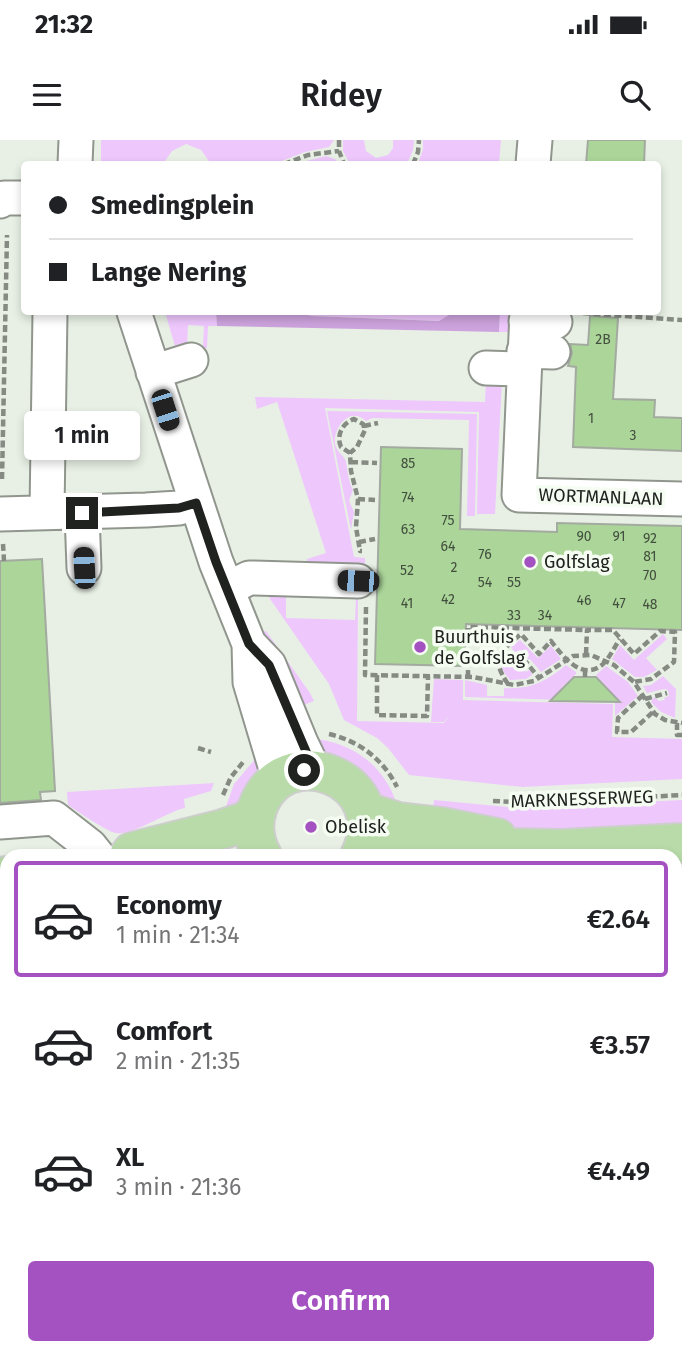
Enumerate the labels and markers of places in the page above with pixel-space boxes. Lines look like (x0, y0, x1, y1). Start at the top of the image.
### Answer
place label: Golfslag (544, 551, 610, 573)
marker: Golfslag (522, 554, 538, 570)
place label: Buurthuis de Golfslag (434, 626, 526, 669)
marker: Buurthuis de Golfslag (412, 639, 428, 655)
place label: Obelisk (325, 816, 387, 838)
marker: Obelisk (303, 819, 319, 835)

